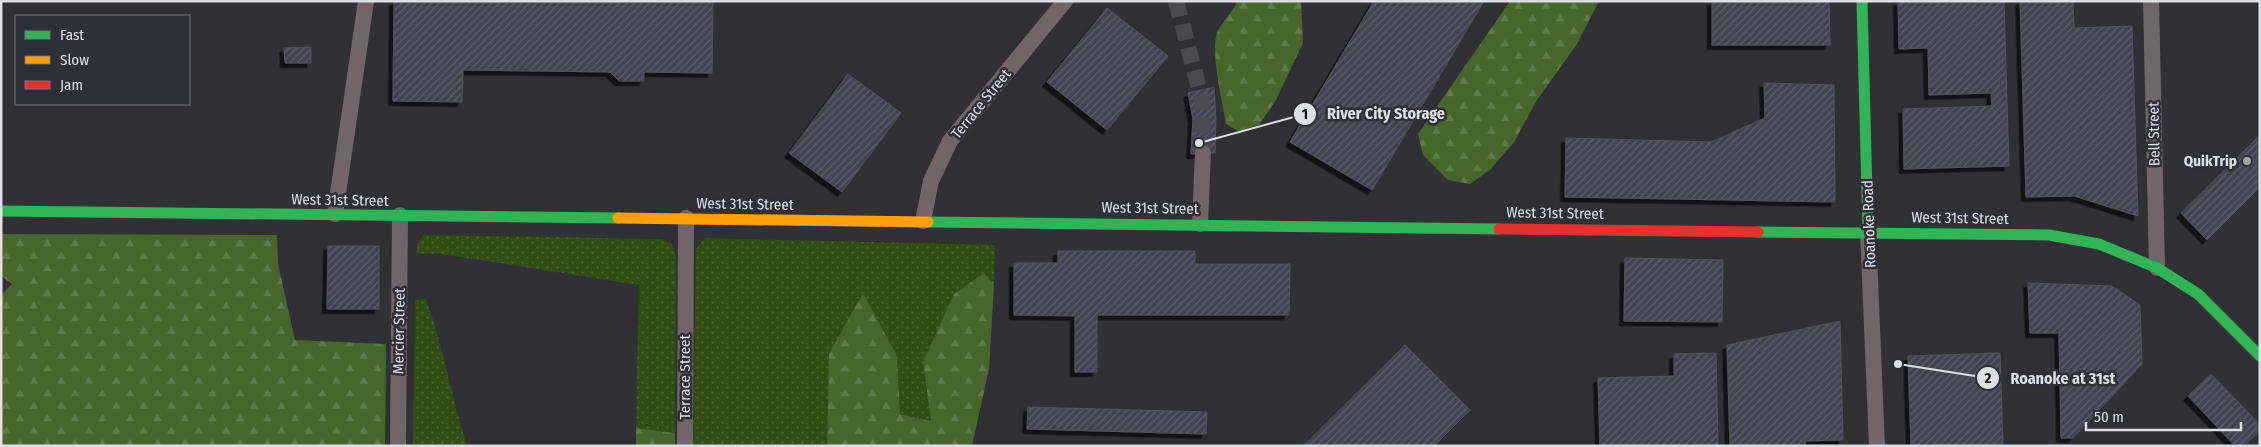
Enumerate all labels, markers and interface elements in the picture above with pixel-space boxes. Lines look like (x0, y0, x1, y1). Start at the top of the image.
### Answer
legend (15, 15, 190, 105)
text: Fast (60, 26, 84, 44)
text: Slow (60, 51, 89, 69)
street label: Terrace Street (947, 65, 1015, 143)
text: Jam (60, 76, 83, 94)
callout: River City Storage (1292, 98, 1455, 129)
street label: Bell Street (2144, 102, 2164, 166)
text: River City Storage (1327, 104, 1445, 123)
text: 1 (1302, 105, 1308, 123)
place label: QuikTrip (2184, 152, 2237, 170)
marker: QuikTrip (2241, 155, 2253, 167)
street label: Roanoke Road (1858, 180, 1880, 268)
street label: West 31st Street (291, 190, 389, 210)
street label: West 31st Street (696, 194, 794, 214)
street label: West 31st Street (1101, 198, 1199, 218)
street label: West 31st Street (1506, 203, 1604, 223)
street label: West 31st Street (1911, 208, 2009, 228)
street label: Mercier Street (389, 288, 409, 374)
street label: Terrace Street (676, 334, 694, 419)
callout: Roanoke at 31st (1975, 363, 2125, 394)
text: 2 (1984, 369, 1992, 387)
text: Roanoke at 31st (2011, 369, 2116, 388)
scale bar (2086, 400, 2241, 432)
text: 50 m (2094, 408, 2124, 426)

